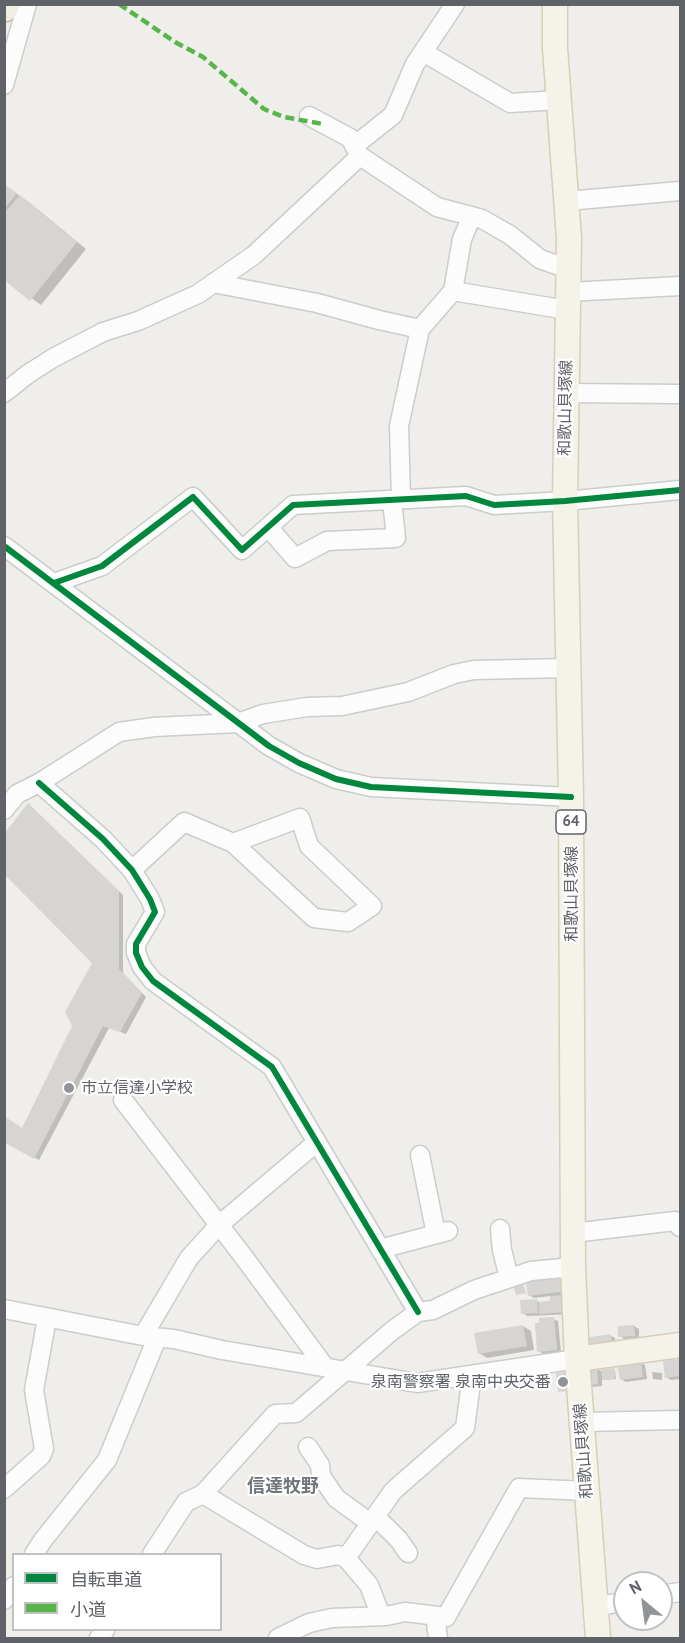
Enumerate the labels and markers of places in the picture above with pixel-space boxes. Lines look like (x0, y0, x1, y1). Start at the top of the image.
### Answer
place label: 市立信達小学校 (81, 1078, 193, 1098)
marker: 市立信達小学校 (62, 1081, 76, 1095)
place label: 泉南警察署 泉南中央交番 (371, 1372, 551, 1392)
marker: 泉南警察署 泉南中央交番 (556, 1375, 570, 1389)

